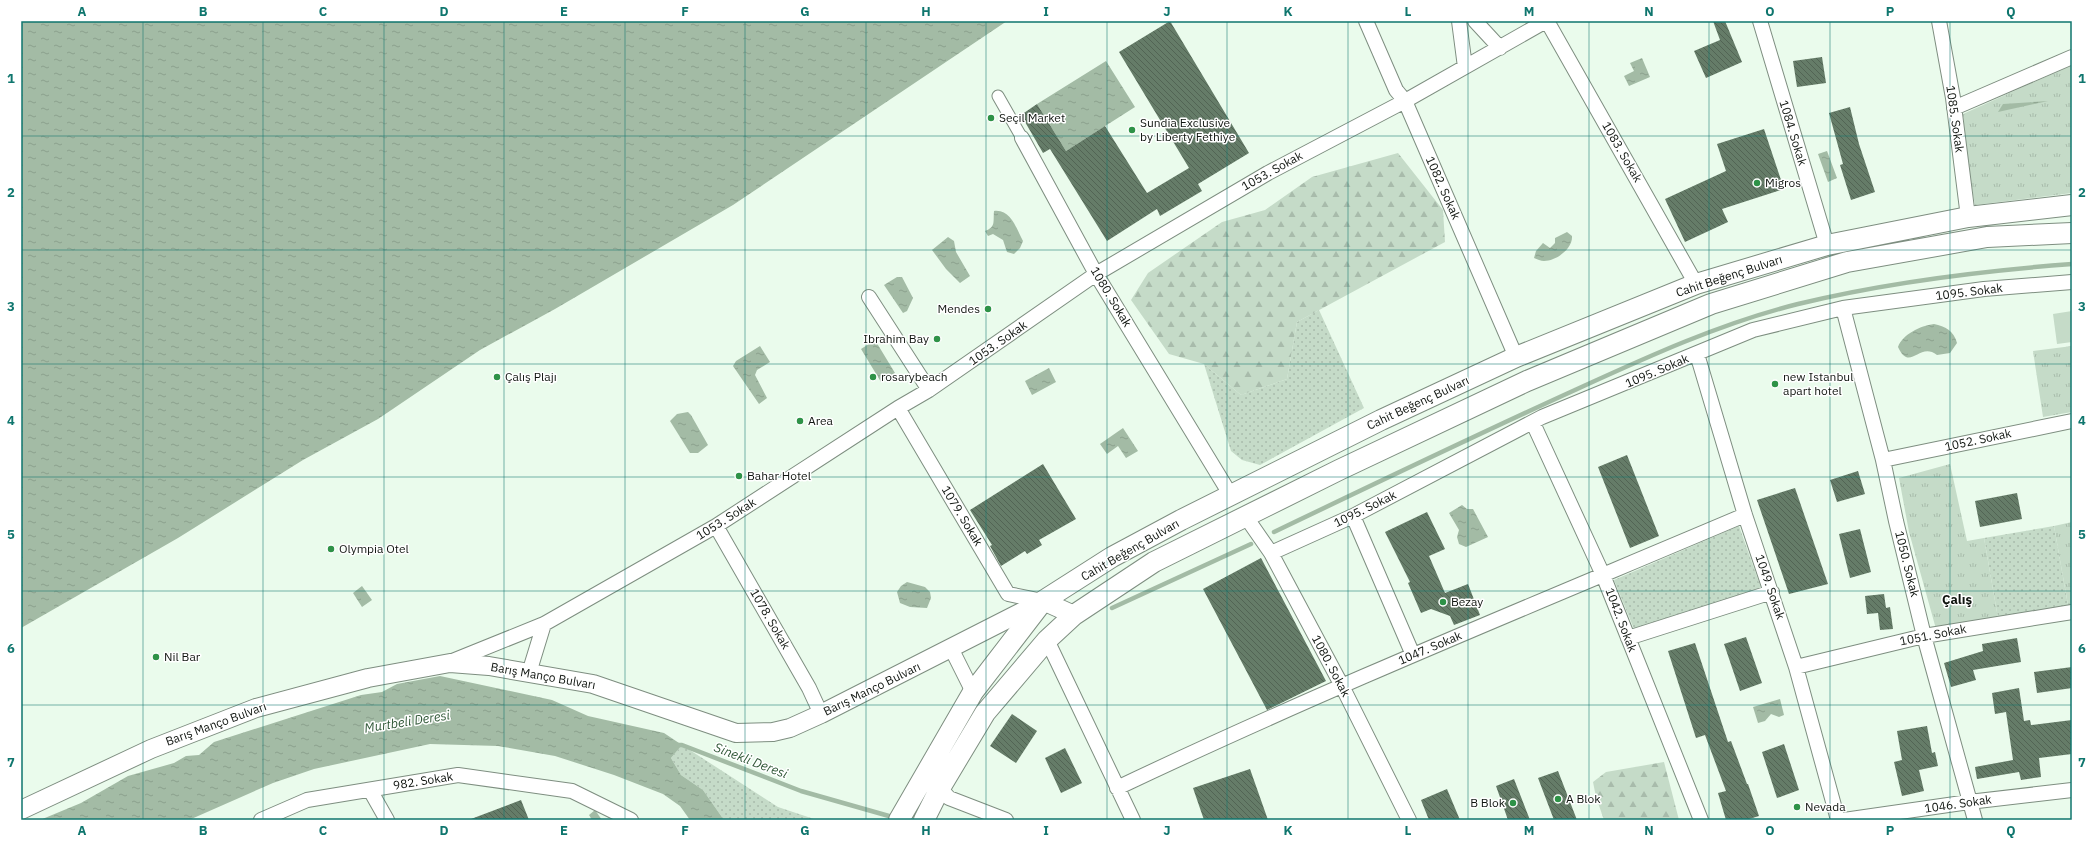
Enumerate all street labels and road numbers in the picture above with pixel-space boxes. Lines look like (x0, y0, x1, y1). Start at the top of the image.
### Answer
street label: 1085. Sokak (1943, 84, 1968, 154)
street label: 1084. Sokak (1776, 98, 1811, 168)
street label: 1083. Sokak (1599, 119, 1646, 185)
street label: 1053. Sokak (1239, 147, 1306, 194)
street label: 1082. Sokak (1423, 154, 1464, 222)
street label: Cahit Beğenç Bulvarı (1674, 251, 1784, 300)
street label: 1080. Sokak (1088, 264, 1136, 330)
street label: 1095. Sokak (1934, 280, 2004, 303)
street label: 1053. Sokak (966, 317, 1030, 368)
street label: 1095. Sokak (1623, 350, 1691, 391)
street label: Cahit Beğenç Bulvarı (1364, 372, 1471, 433)
street label: 1052. Sokak (1943, 425, 2013, 454)
street label: 1079. Sokak (939, 483, 987, 549)
street label: 1095. Sokak (1331, 487, 1399, 530)
street label: 1053. Sokak (693, 494, 759, 543)
street label: Cahit Beğenç Bulvarı (1078, 515, 1182, 584)
street label: 1050. Sokak (1892, 529, 1923, 599)
street label: 1049. Sokak (1752, 552, 1789, 622)
street label: 1078. Sokak (747, 586, 794, 652)
street label: 1042. Sokak (1602, 586, 1641, 655)
street label: 1051. Sokak (1898, 621, 1968, 648)
street label: 1047. Sokak (1396, 627, 1464, 668)
street label: 1080. Sokak (1309, 632, 1354, 700)
street label: Barış Manço Bulvarı (489, 659, 597, 692)
street label: Barış Manço Bulvarı (821, 659, 923, 719)
street label: Barış Manço Bulvarı (163, 698, 268, 749)
street label: 982. Sokak (392, 768, 455, 793)
street label: 1046. Sokak (1923, 791, 1993, 816)

